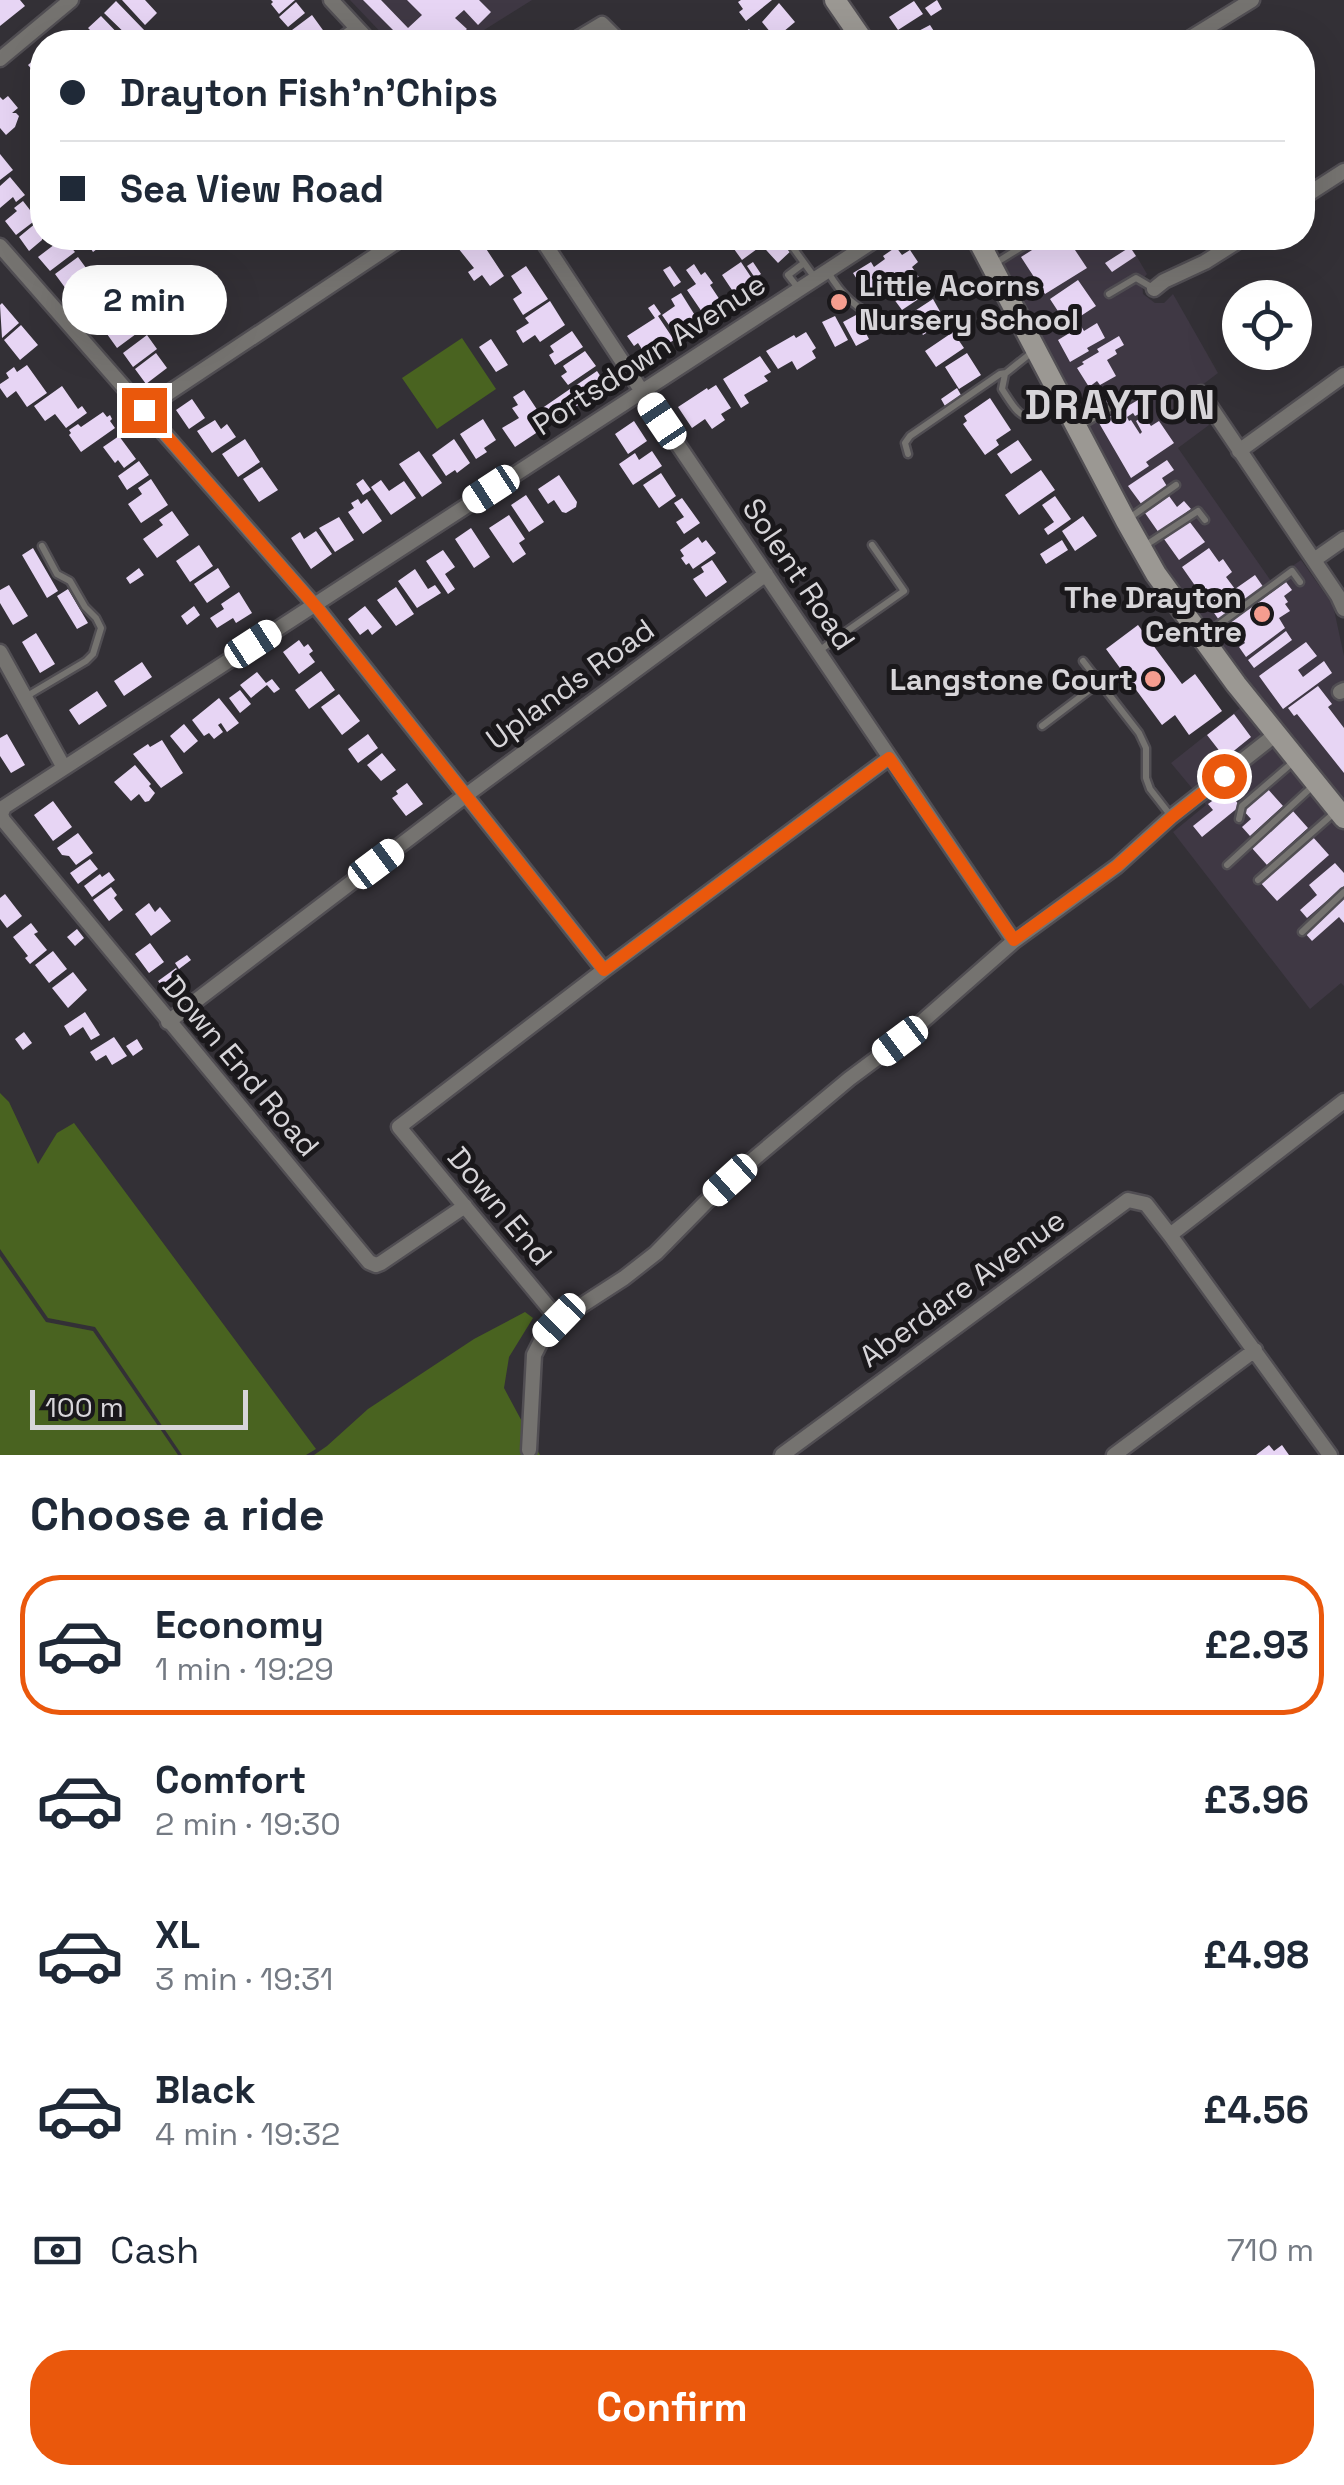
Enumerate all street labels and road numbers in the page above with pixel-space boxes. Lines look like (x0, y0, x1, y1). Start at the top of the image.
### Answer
street label: Portsdown Avenue (525, 264, 773, 444)
street label: Solent Road (734, 490, 864, 658)
street label: Uplands Road (478, 610, 662, 758)
street label: Down End Road (154, 968, 328, 1164)
street label: Down End (439, 1139, 561, 1273)
street label: Aberdare Avenue (851, 1200, 1073, 1376)

